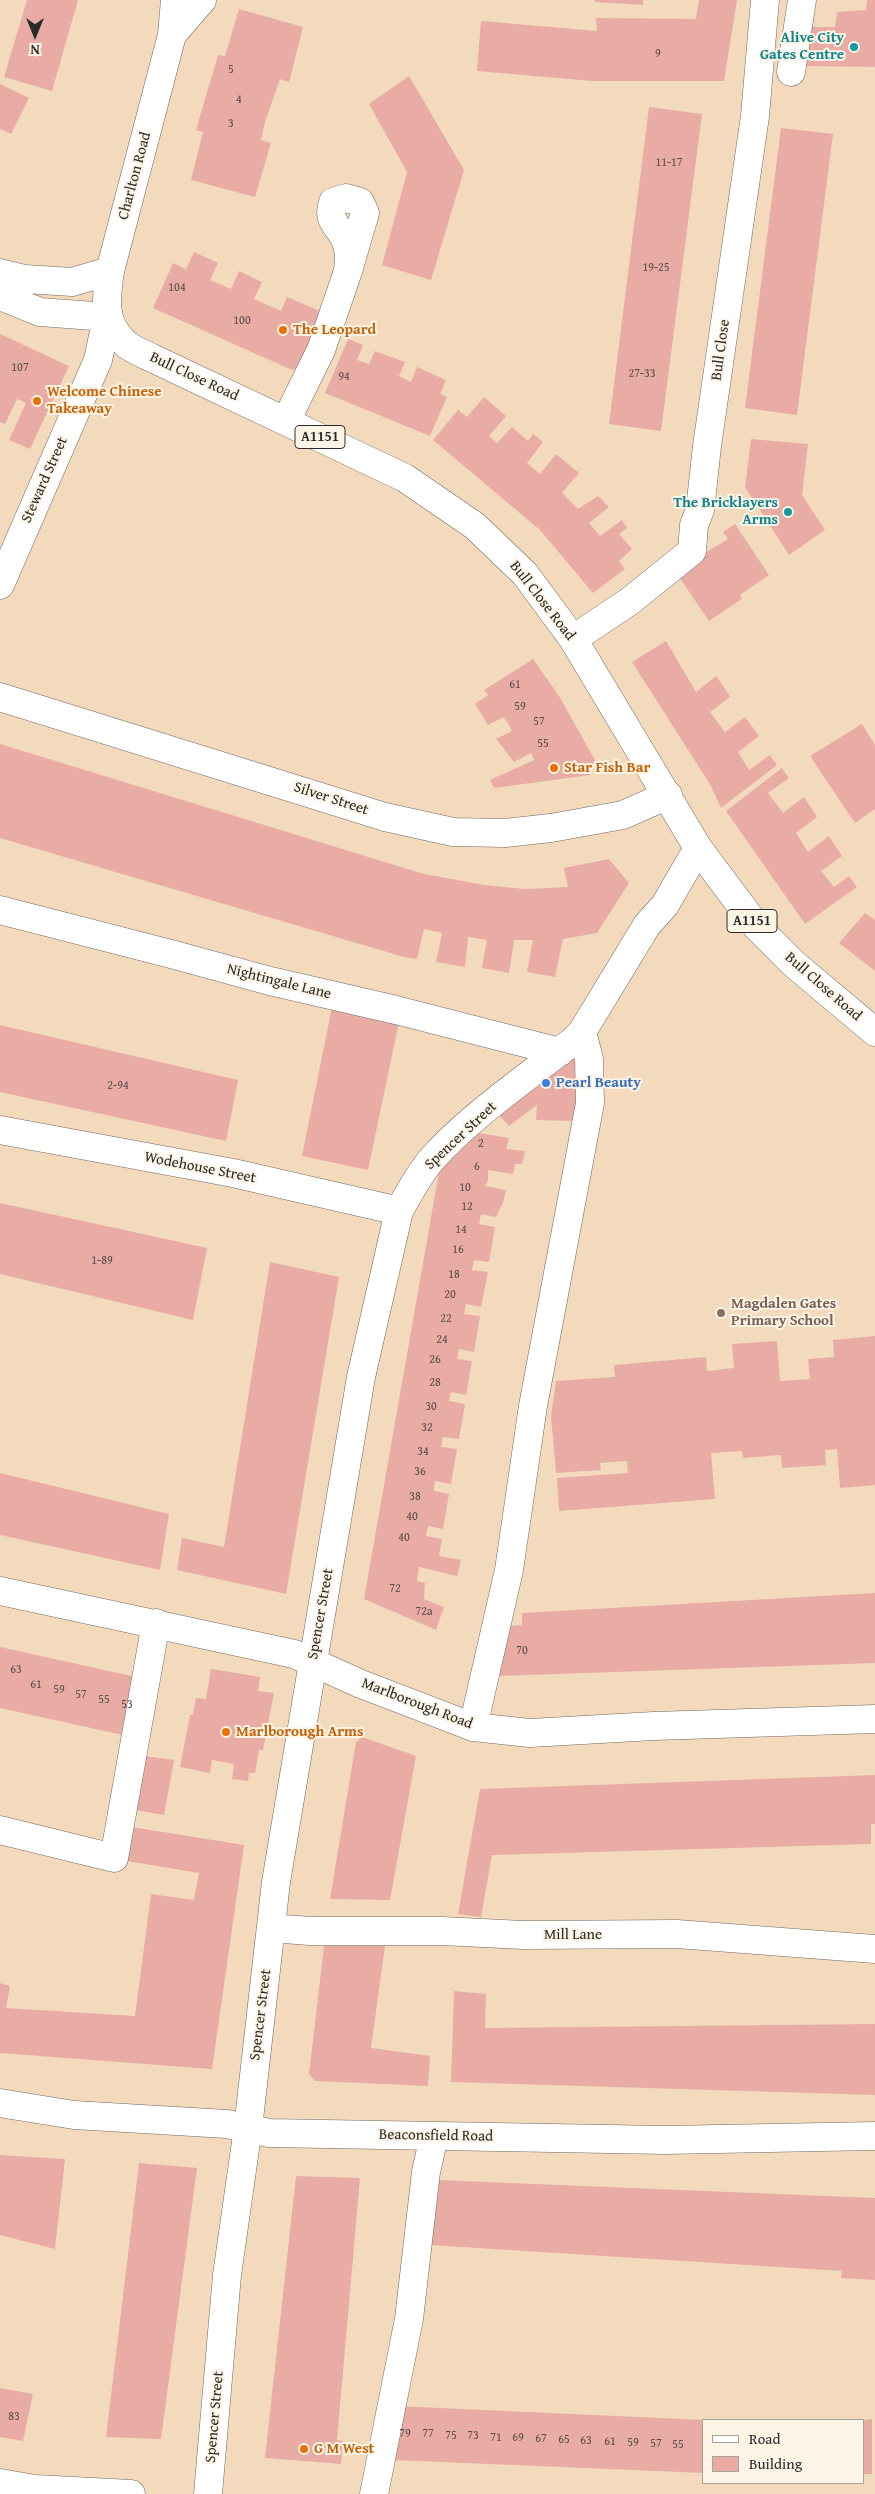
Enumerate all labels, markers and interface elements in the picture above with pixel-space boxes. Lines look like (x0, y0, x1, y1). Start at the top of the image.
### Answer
north arrow (10, 10, 60, 60)
place label: Alive City Gates Centre (760, 29, 844, 64)
text: N (30, 40, 40, 60)
marker: Alive City Gates Centre (848, 41, 860, 53)
house number: 9 (655, 47, 661, 61)
house number: 5 (228, 63, 234, 77)
house number: 4 (236, 93, 242, 107)
house number: 3 (228, 117, 234, 131)
street label: Charlton Road (115, 130, 155, 222)
house number: 11-17 (655, 156, 683, 170)
house number: 19-25 (642, 261, 670, 275)
house number: 104 (168, 281, 186, 295)
house number: 100 (233, 314, 251, 328)
street label: Bull Close (708, 318, 734, 382)
place label: The Leopard (293, 321, 376, 339)
marker: The Leopard (277, 324, 289, 336)
street label: Bull Close Road (147, 349, 241, 405)
house number: 107 (11, 361, 29, 375)
house number: 27-33 (628, 367, 656, 381)
house number: 94 (338, 370, 350, 384)
place label: Welcome Chinese Takeaway (47, 383, 162, 418)
marker: Welcome Chinese Takeaway (31, 395, 43, 407)
road number: A1151 (295, 426, 345, 448)
street label: Steward Street (18, 434, 72, 526)
place label: The Bricklayers Arms (673, 494, 778, 529)
marker: The Bricklayers Arms (782, 506, 794, 518)
street label: Bull Close Road (505, 558, 579, 644)
house number: 61 (509, 678, 521, 692)
house number: 59 (514, 700, 526, 714)
house number: 57 (533, 715, 545, 729)
house number: 55 (537, 737, 549, 751)
place label: Star Fish Bar (564, 759, 650, 777)
marker: Star Fish Bar (548, 762, 560, 774)
street label: Silver Street (291, 778, 371, 820)
road number: A1151 (727, 909, 777, 932)
street label: Bull Close Road (781, 949, 865, 1025)
street label: Nightingale Lane (225, 960, 333, 1004)
place label: Pearl Beauty (556, 1074, 641, 1092)
marker: Pearl Beauty (540, 1077, 552, 1089)
house number: 2-94 (107, 1079, 129, 1093)
street label: Spencer Street (421, 1098, 501, 1174)
house number: 2 (478, 1137, 484, 1151)
street label: Wodehouse Street (143, 1148, 257, 1188)
house number: 6 (474, 1160, 480, 1174)
house number: 10 (459, 1181, 471, 1195)
house number: 12 (461, 1200, 473, 1214)
house number: 14 (455, 1223, 467, 1237)
house number: 16 (452, 1243, 464, 1257)
house number: 1-89 (91, 1254, 113, 1268)
house number: 18 (448, 1268, 460, 1282)
house number: 20 (444, 1288, 456, 1302)
place label: Magdalen Gates Primary School (731, 1295, 836, 1330)
marker: Magdalen Gates Primary School (715, 1307, 727, 1319)
house number: 22 (440, 1312, 452, 1326)
house number: 24 (436, 1333, 448, 1347)
house number: 26 (429, 1353, 441, 1367)
house number: 28 (429, 1376, 441, 1390)
house number: 30 (425, 1400, 437, 1414)
house number: 32 (421, 1421, 433, 1435)
house number: 34 (417, 1445, 429, 1459)
house number: 36 (414, 1465, 426, 1479)
house number: 38 (409, 1490, 421, 1504)
house number: 40 (406, 1510, 418, 1524)
house number: 40 (398, 1531, 410, 1545)
street label: Spencer Street (304, 1567, 338, 1661)
house number: 72 (389, 1582, 401, 1596)
house number: 72a (415, 1605, 433, 1619)
house number: 70 (516, 1644, 528, 1658)
house number: 63 (10, 1663, 22, 1677)
street label: Marlborough Road (359, 1675, 475, 1733)
house number: 61 (30, 1678, 42, 1692)
house number: 59 (53, 1683, 65, 1697)
house number: 57 (75, 1688, 87, 1702)
house number: 55 (98, 1693, 110, 1707)
house number: 53 (121, 1698, 133, 1712)
place label: Marlborough Arms (236, 1723, 363, 1741)
marker: Marlborough Arms (220, 1726, 232, 1738)
street label: Mill Lane (544, 1926, 602, 1944)
street label: Spencer Street (246, 1968, 276, 2062)
street label: Beaconsfield Road (379, 2126, 493, 2146)
street label: Spencer Street (202, 2370, 228, 2464)
house number: 83 (8, 2410, 20, 2424)
legend (702, 2419, 865, 2484)
house number: 79 (399, 2427, 411, 2441)
house number: 77 (422, 2427, 434, 2441)
text: Road (749, 2428, 780, 2449)
house number: 75 (445, 2429, 457, 2443)
house number: 73 (467, 2429, 479, 2443)
house number: 71 (490, 2431, 502, 2445)
house number: 69 (512, 2431, 524, 2445)
house number: 67 (535, 2432, 547, 2446)
house number: 65 (558, 2433, 570, 2447)
house number: 63 (580, 2434, 592, 2448)
house number: 61 (604, 2435, 616, 2449)
house number: 59 (627, 2436, 639, 2450)
house number: 57 (650, 2437, 662, 2451)
house number: 55 (672, 2438, 684, 2452)
place label: G M West (314, 2440, 374, 2458)
marker: G M West (298, 2443, 310, 2455)
text: Building (749, 2453, 802, 2474)

